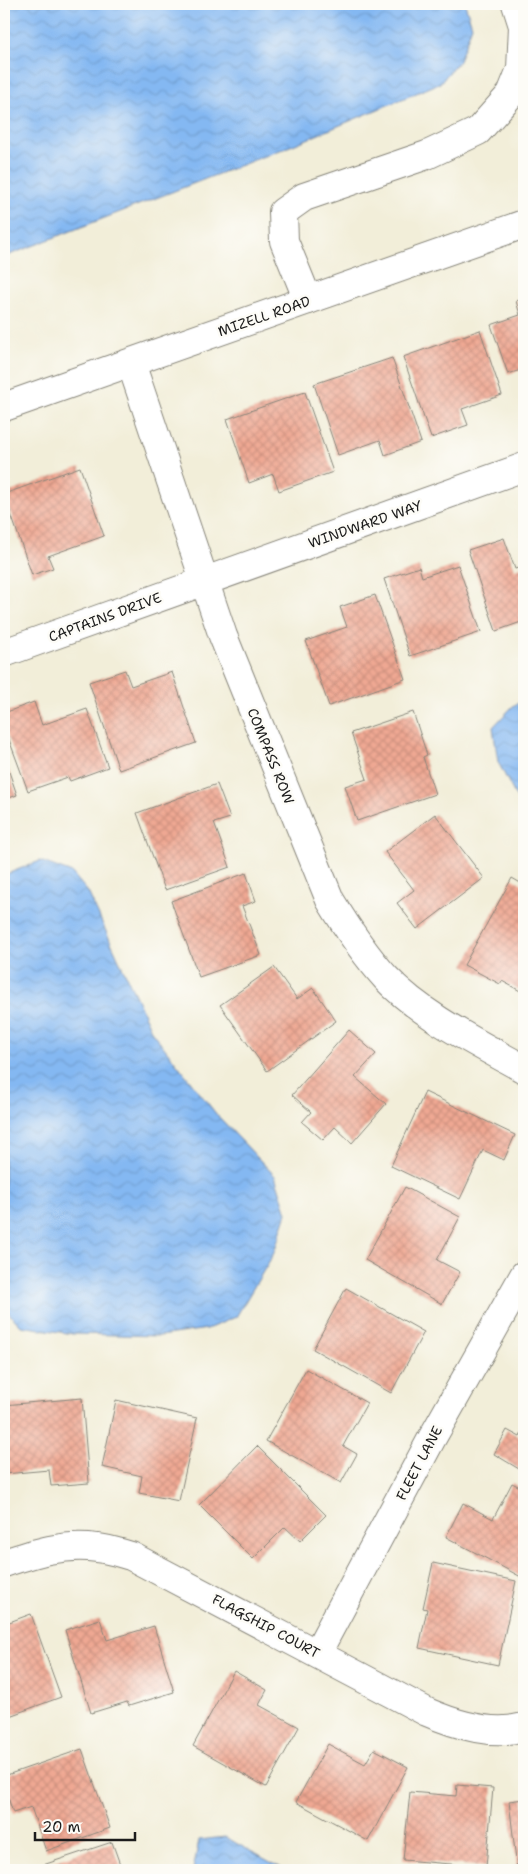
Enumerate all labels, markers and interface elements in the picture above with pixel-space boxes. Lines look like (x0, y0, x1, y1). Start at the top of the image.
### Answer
street label: MIZELL ROAD (215, 292, 313, 340)
street label: WINDWARD WAY (306, 496, 425, 552)
street label: CAPTAINS DRIVE (46, 588, 164, 646)
street label: COMPASS ROW (244, 705, 298, 807)
street label: FLEET LANE (392, 1422, 446, 1503)
street label: FLAGSHIP COURT (209, 1590, 323, 1662)
scale bar (35, 1809, 135, 1841)
text: 20 m (42, 1817, 81, 1837)

